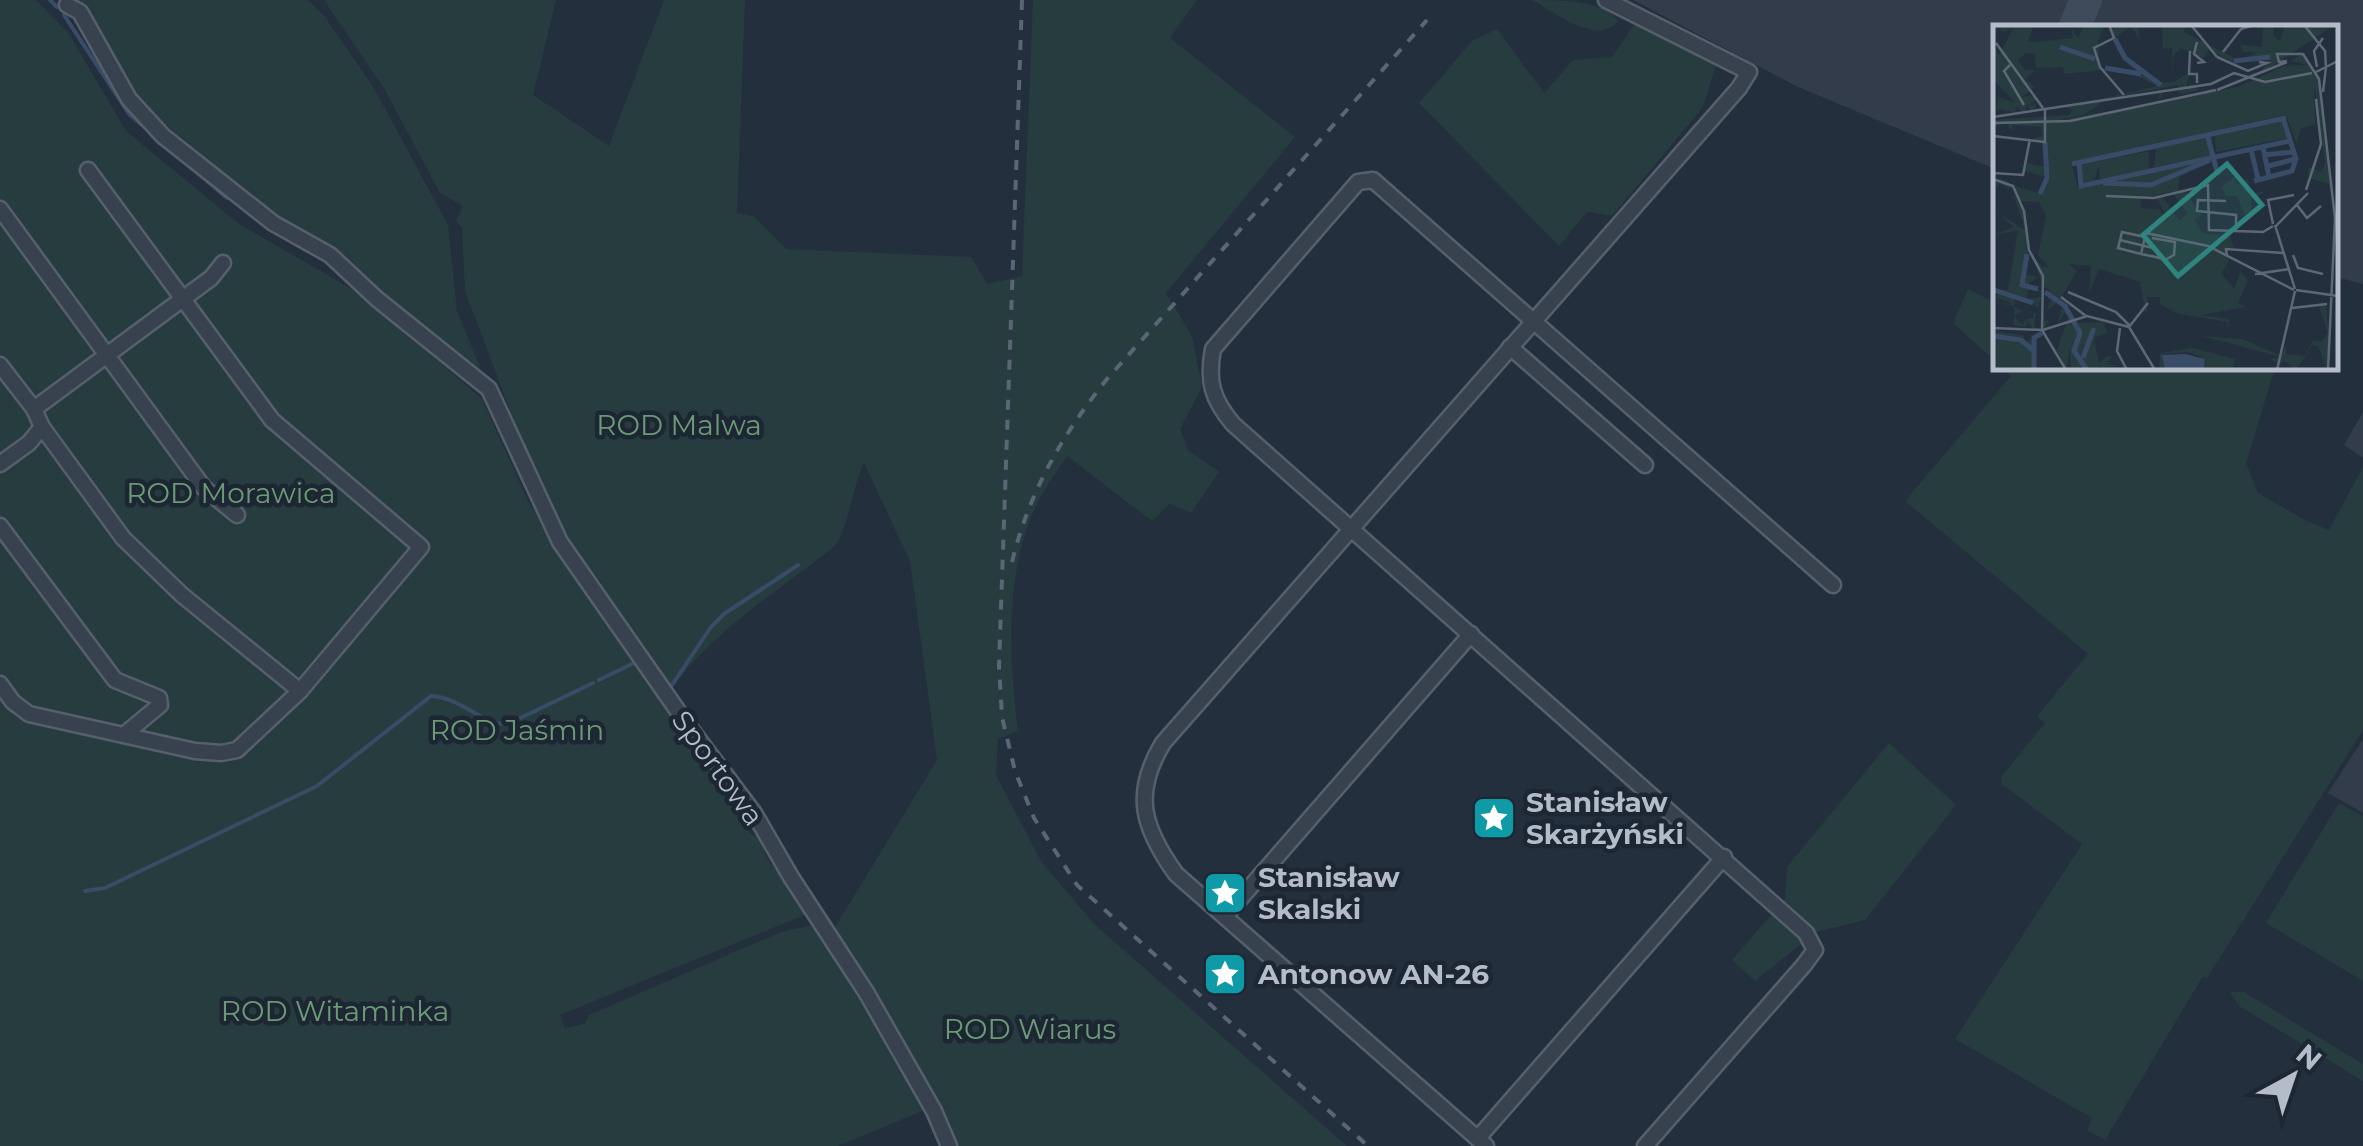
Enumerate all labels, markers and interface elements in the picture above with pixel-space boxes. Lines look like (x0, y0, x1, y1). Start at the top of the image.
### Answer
inset map (1993, 25, 2338, 370)
park label: ROD Malwa (596, 408, 762, 442)
park label: ROD Morawica (126, 476, 336, 510)
street label: Sportowa (665, 704, 771, 832)
park label: ROD Jaśmin (430, 713, 604, 747)
place label: Stanisław Skarżyński (1526, 785, 1684, 851)
place icon: Stanisław Skarżyński (1471, 795, 1517, 841)
place label: Stanisław Skalski (1258, 860, 1401, 926)
place icon: Stanisław Skalski (1202, 870, 1248, 916)
place icon: Antonow AN-26 (1202, 951, 1248, 997)
place label: Antonow AN-26 (1257, 957, 1489, 991)
park label: ROD Witaminka (221, 994, 449, 1028)
park label: ROD Wiarus (944, 1012, 1116, 1046)
north arrow (2243, 1026, 2343, 1126)
text: N (2289, 1037, 2329, 1077)

